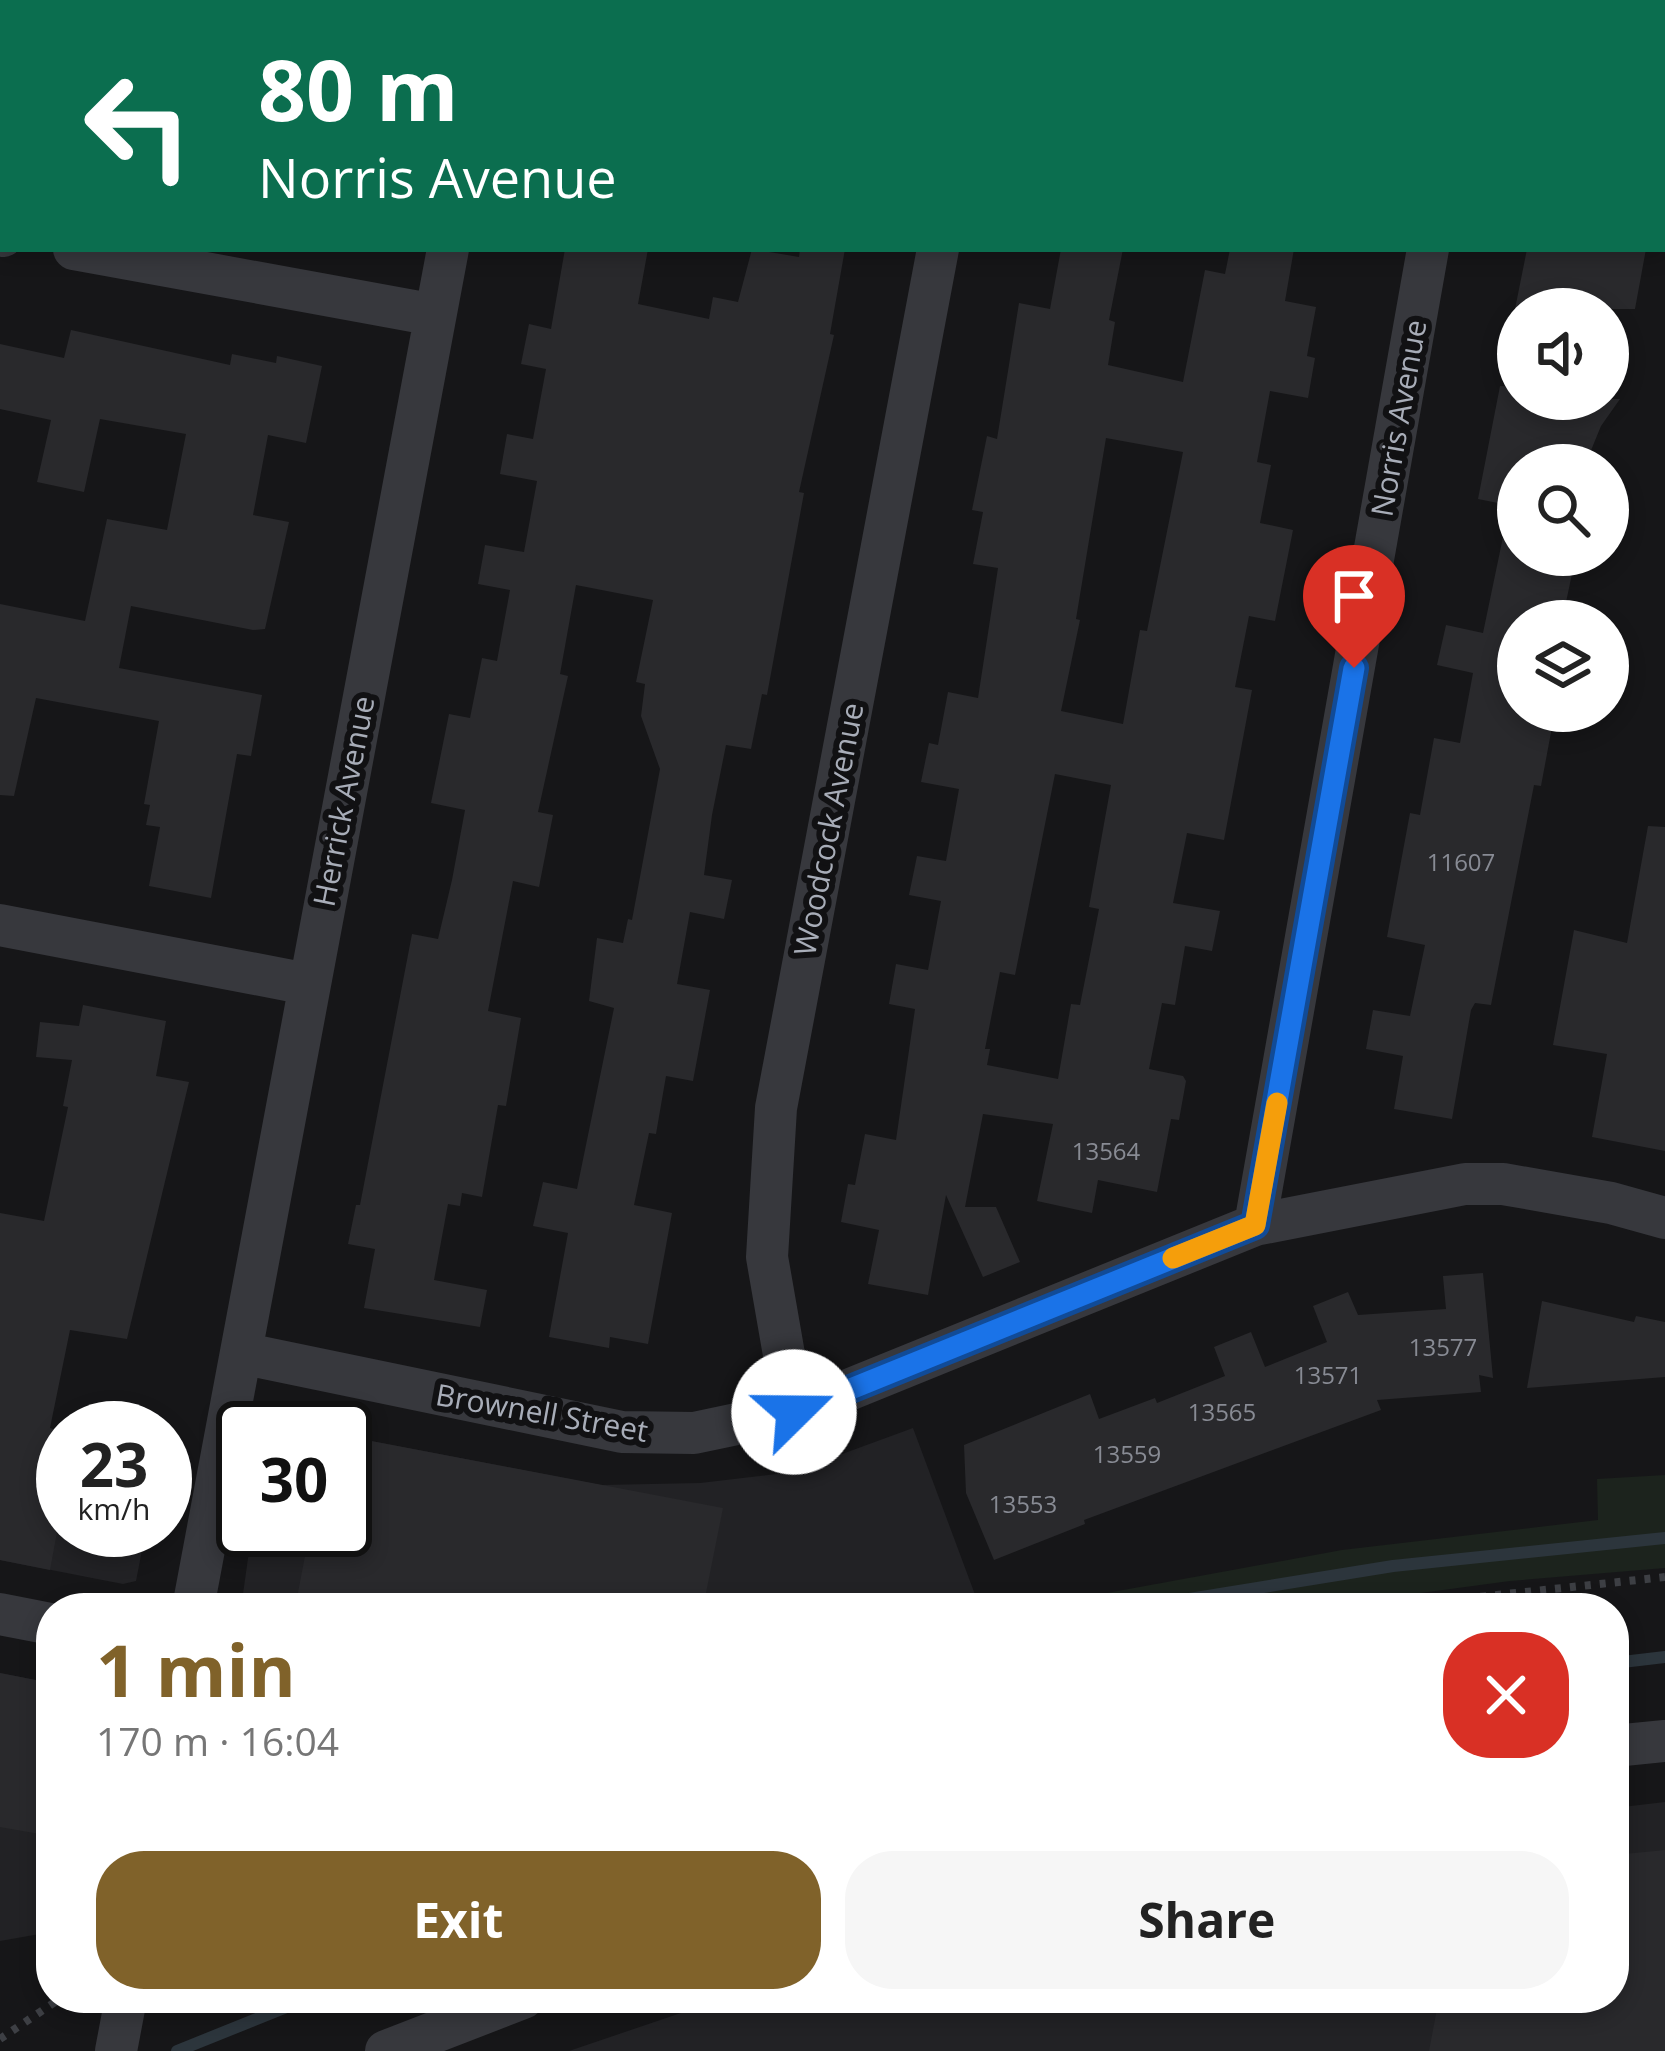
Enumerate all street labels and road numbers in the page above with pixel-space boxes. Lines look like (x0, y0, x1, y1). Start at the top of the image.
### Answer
street label: Norris Avenue (1361, 316, 1435, 520)
street label: Herrick Avenue (303, 692, 383, 910)
street label: Woodcock Avenue (783, 699, 873, 959)
street label: Brownell Street (433, 1373, 651, 1451)

